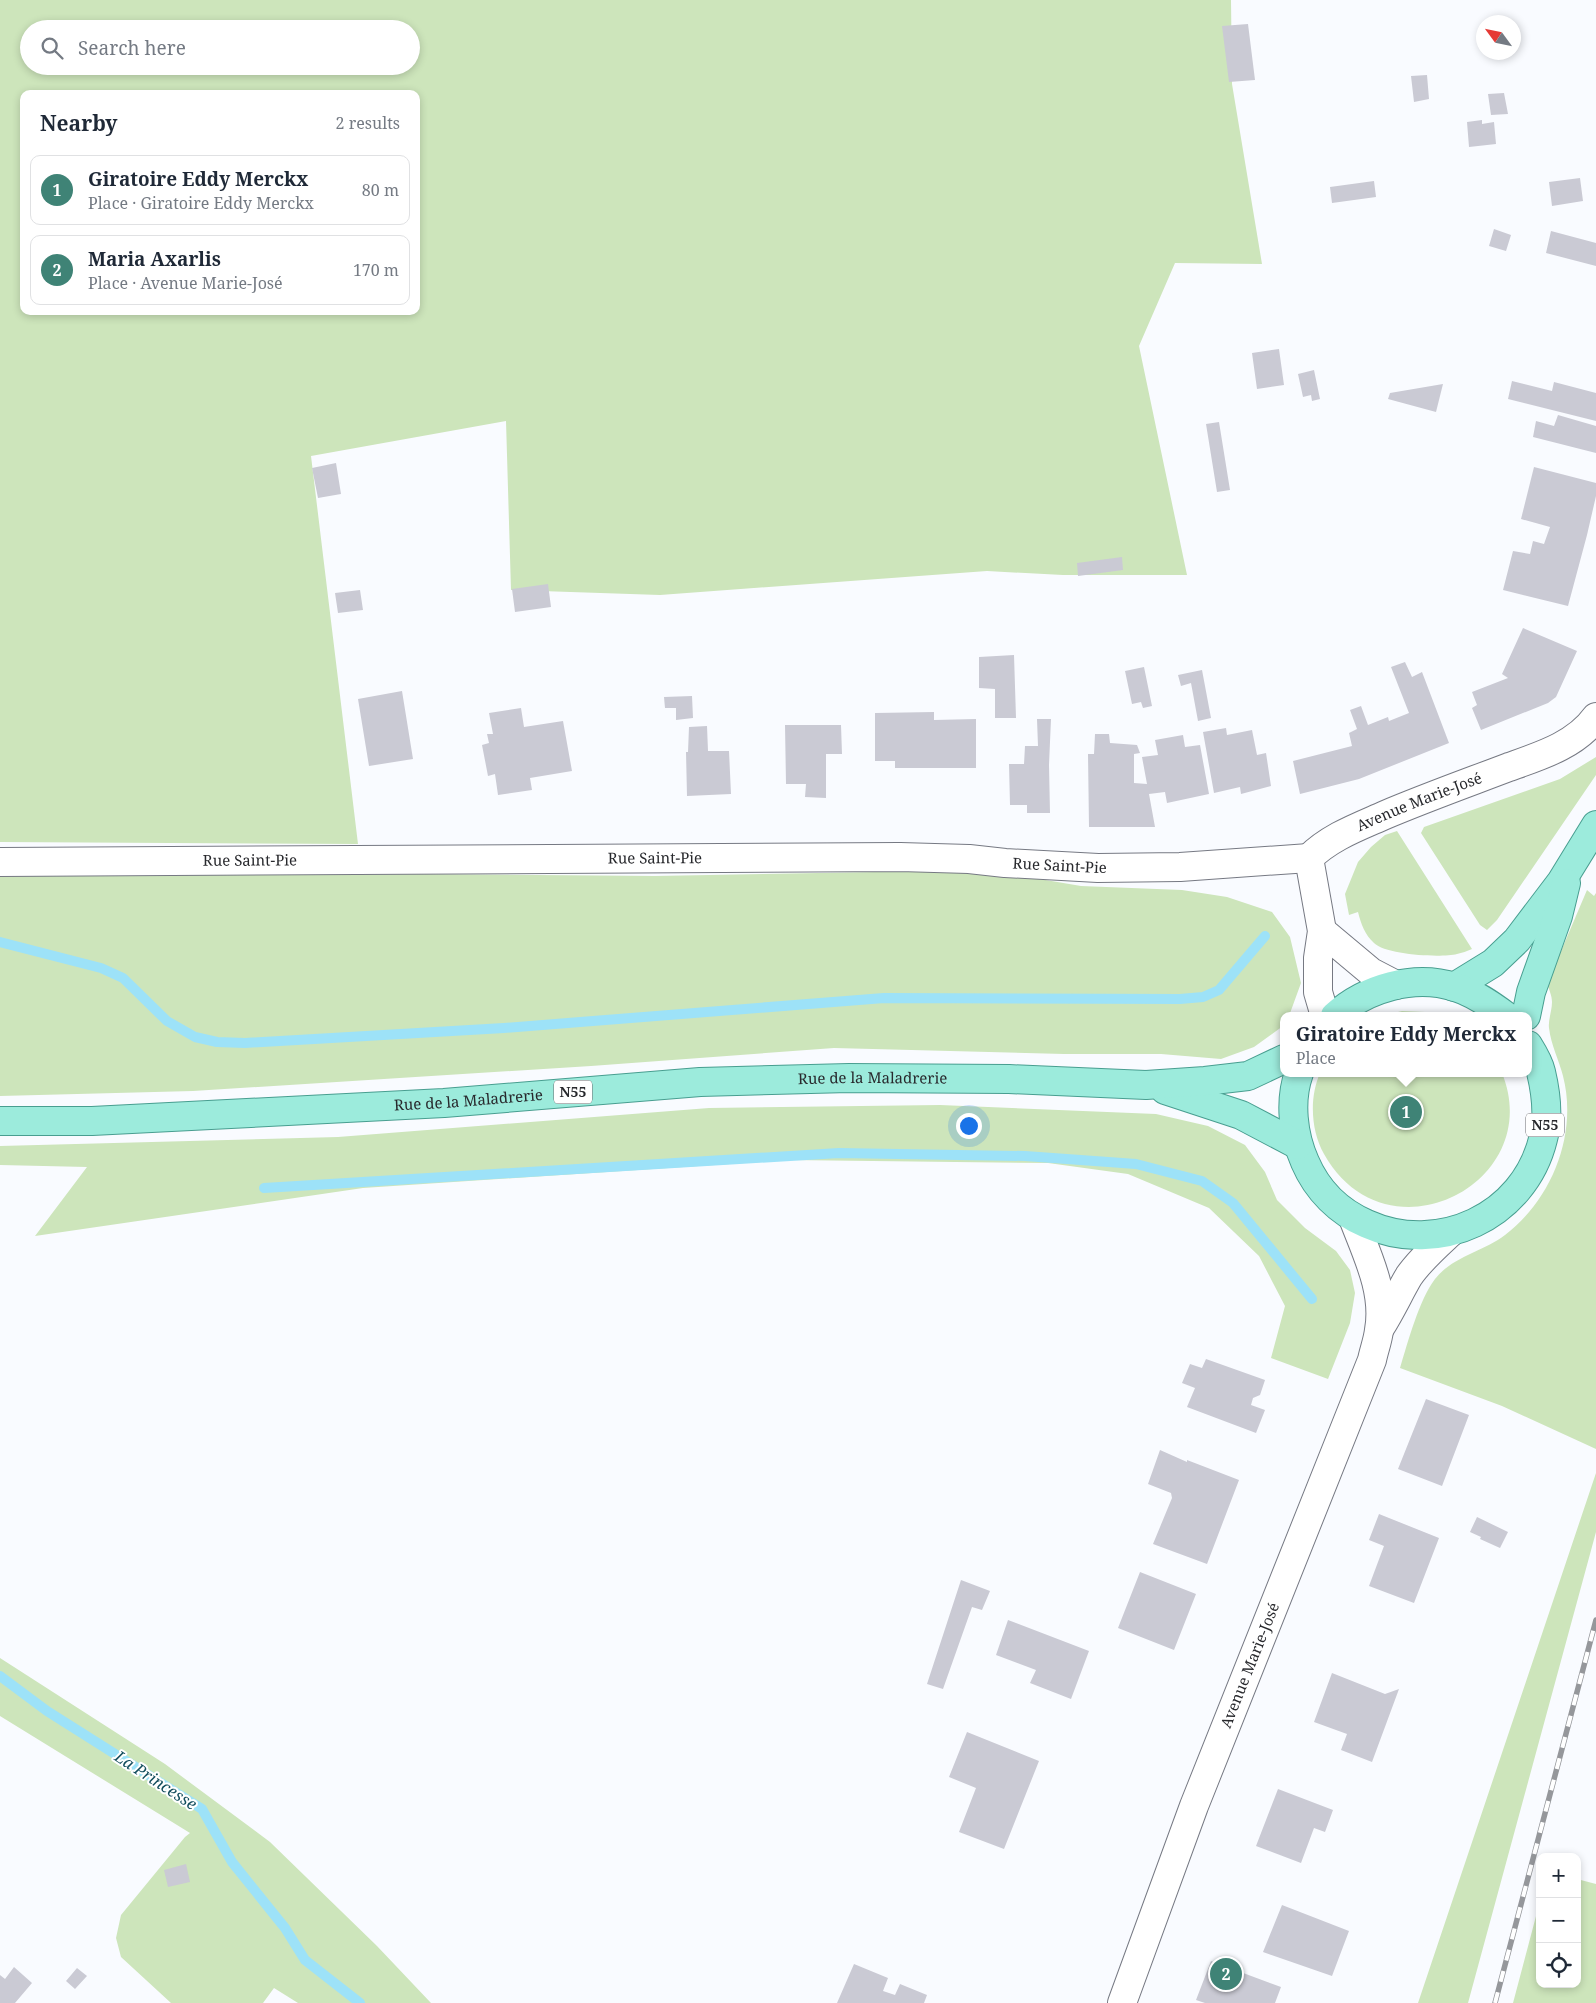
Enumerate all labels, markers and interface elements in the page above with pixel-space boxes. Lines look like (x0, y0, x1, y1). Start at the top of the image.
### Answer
north arrow (1476, 15, 1521, 60)
search box (20, 20, 420, 75)
icon: search (38, 34, 66, 62)
text: Search here (78, 35, 186, 61)
text: Nearby (40, 109, 118, 137)
text: 2 results (336, 112, 400, 134)
text: Giratoire Eddy Merckx (88, 166, 308, 192)
text: 1 (52, 179, 62, 201)
text: 80 m (362, 179, 399, 201)
text: Place · Giratoire Eddy Merckx (88, 192, 314, 214)
text: Maria Axarlis (88, 246, 221, 272)
text: 2 (52, 259, 62, 281)
text: 170 m (353, 259, 399, 281)
text: Place · Avenue Marie-José (88, 272, 283, 294)
street label: Avenue Marie-José (1353, 767, 1484, 835)
street label: Rue Saint-Pie (608, 847, 702, 868)
street label: Rue Saint-Pie (203, 849, 297, 870)
street label: Rue Saint-Pie (1012, 852, 1107, 877)
popup (1280, 1012, 1532, 1077)
text: Giratoire Eddy Merckx (1296, 1021, 1516, 1047)
text: Place (1296, 1047, 1336, 1069)
street label: Rue de la Maladrerie (798, 1067, 947, 1088)
road number: N55 (554, 1080, 592, 1104)
street label: Rue de la Maladrerie (393, 1084, 544, 1115)
pin: 1 (1390, 1093, 1422, 1131)
your location (956, 1113, 982, 1139)
road number: N55 (1526, 1114, 1564, 1136)
street label: Avenue Marie-José (1215, 1599, 1283, 1731)
water label: La Princesse (110, 1745, 201, 1815)
map controls (1536, 1853, 1581, 1988)
button: + (1536, 1853, 1581, 1898)
button: − (1536, 1898, 1581, 1943)
button: locate (1536, 1943, 1581, 1988)
pin: 2 (1210, 1955, 1242, 1993)

